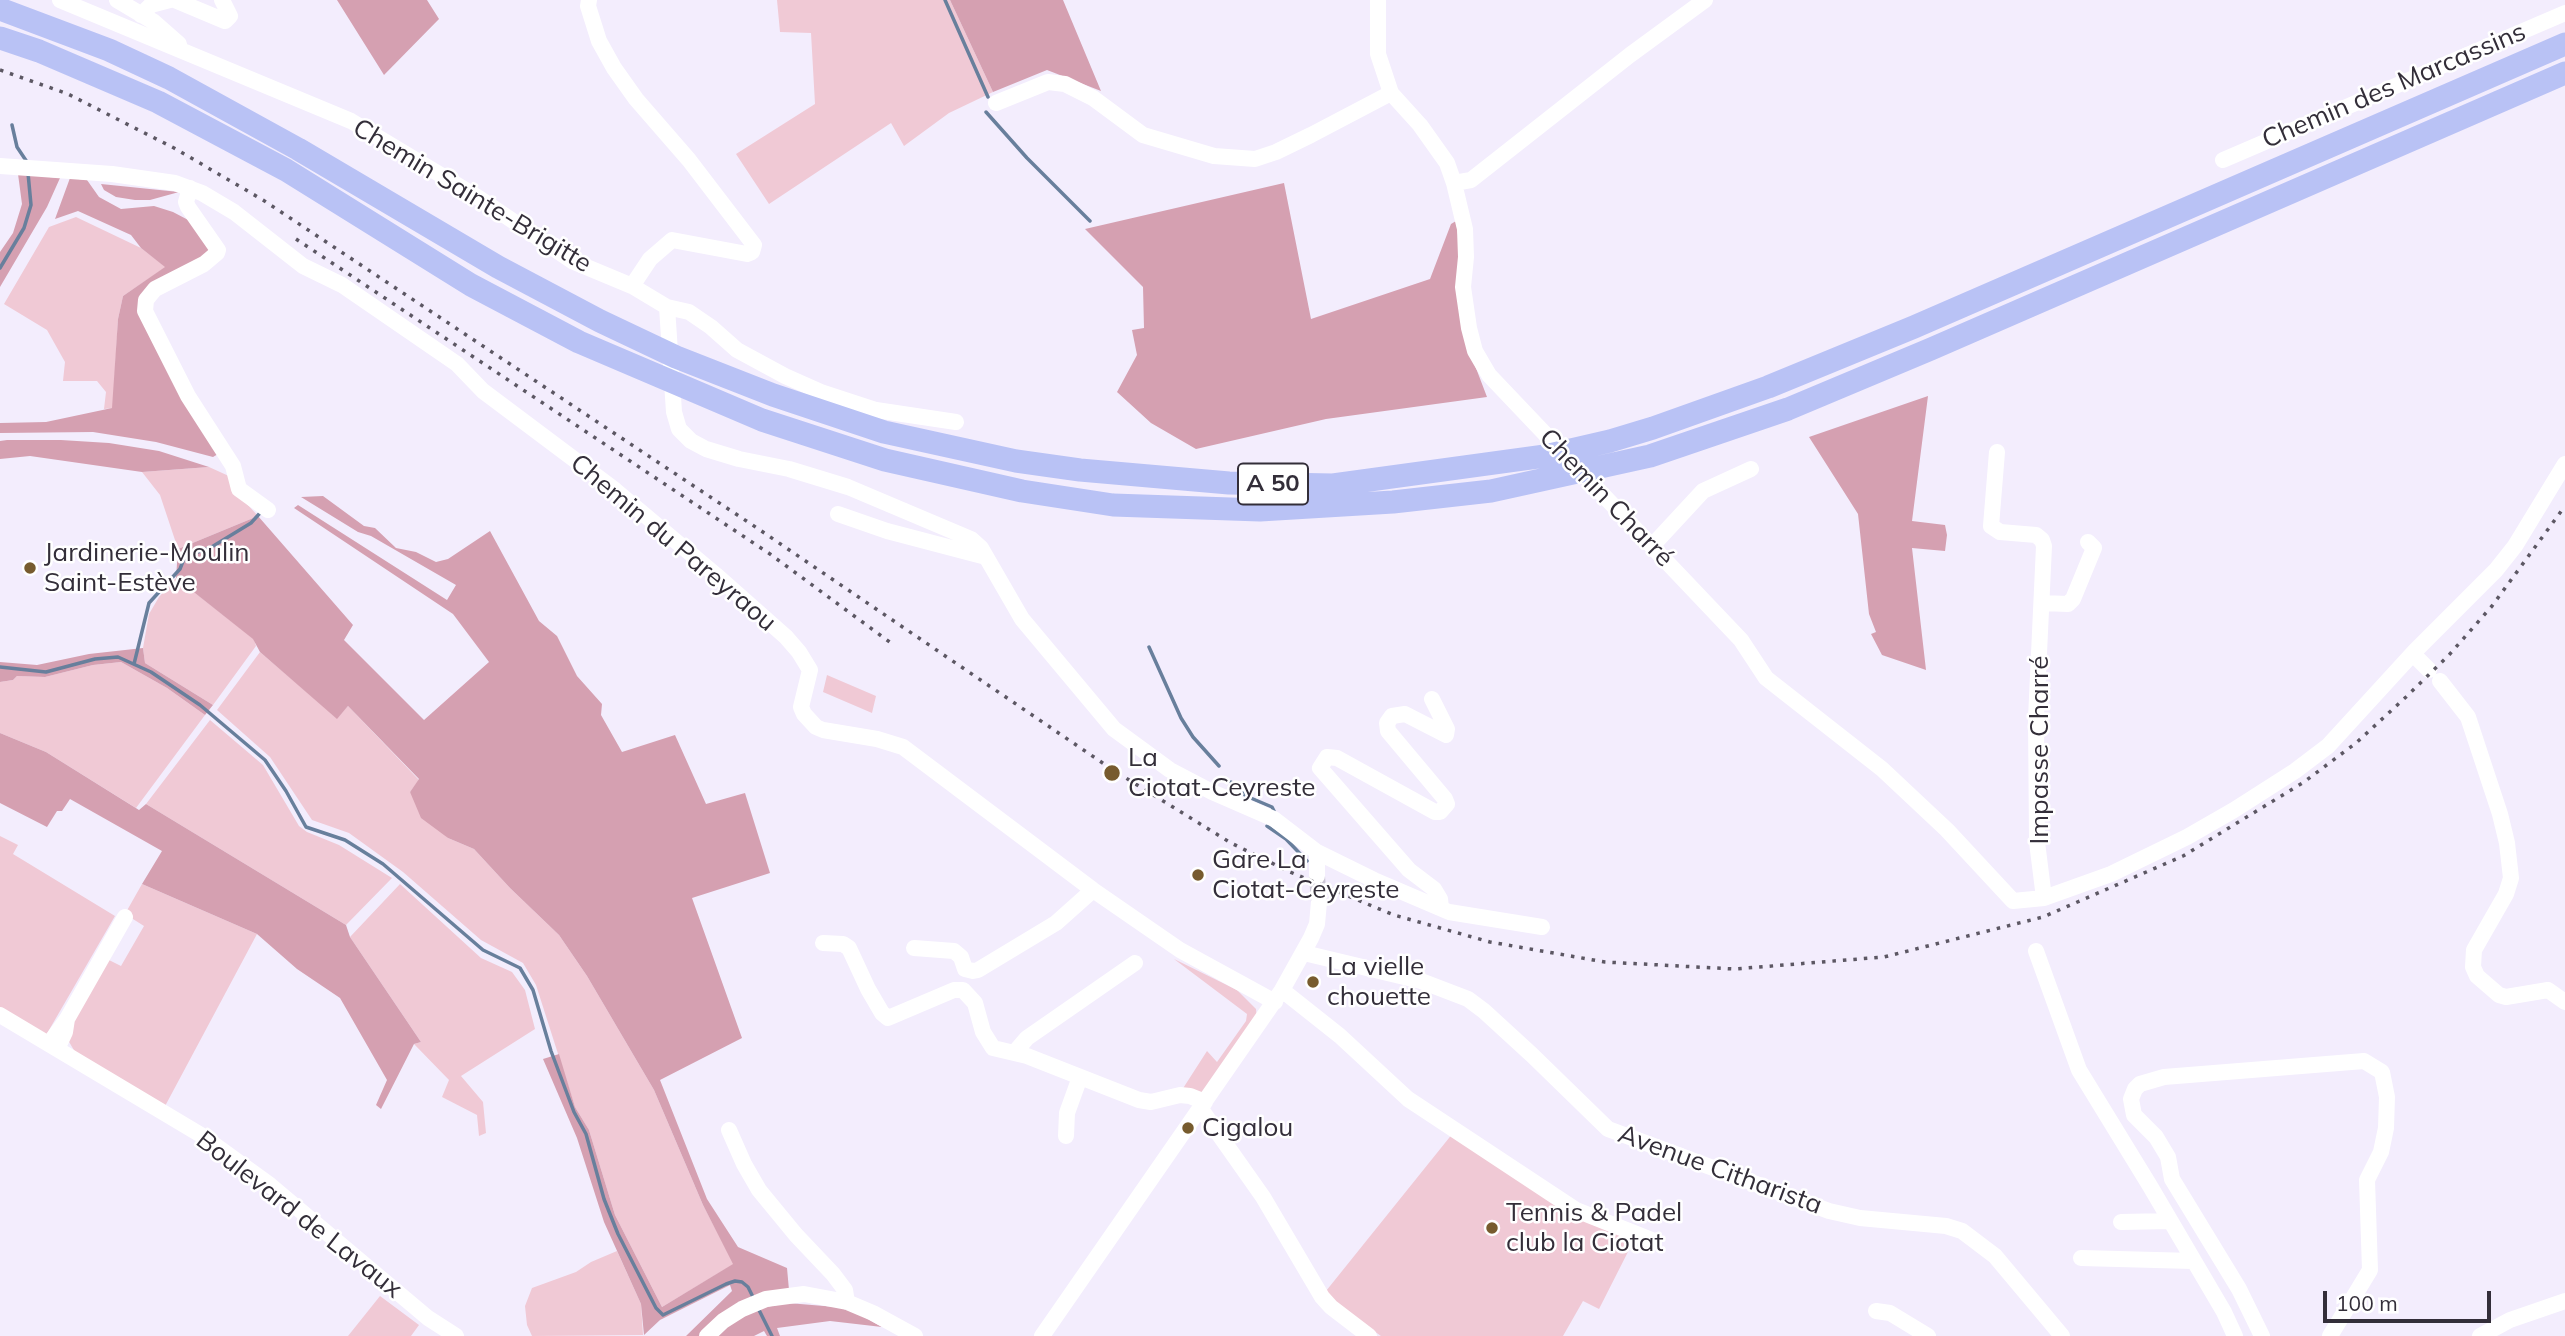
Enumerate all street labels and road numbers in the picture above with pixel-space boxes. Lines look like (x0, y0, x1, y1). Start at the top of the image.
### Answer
street label: Chemin des Marcassins (2258, 16, 2530, 156)
street label: Chemin Sainte-Brigitte (347, 112, 597, 280)
street label: Chemin Charré (1532, 423, 1680, 573)
street label: Chemin du Pareyraou (564, 448, 782, 638)
road number: A 50 (1238, 463, 1308, 504)
street label: Impasse Charré (2024, 656, 2056, 844)
street label: Avenue Citharista (1614, 1119, 1826, 1221)
street label: Boulevard de Lavaux (190, 1125, 408, 1305)

